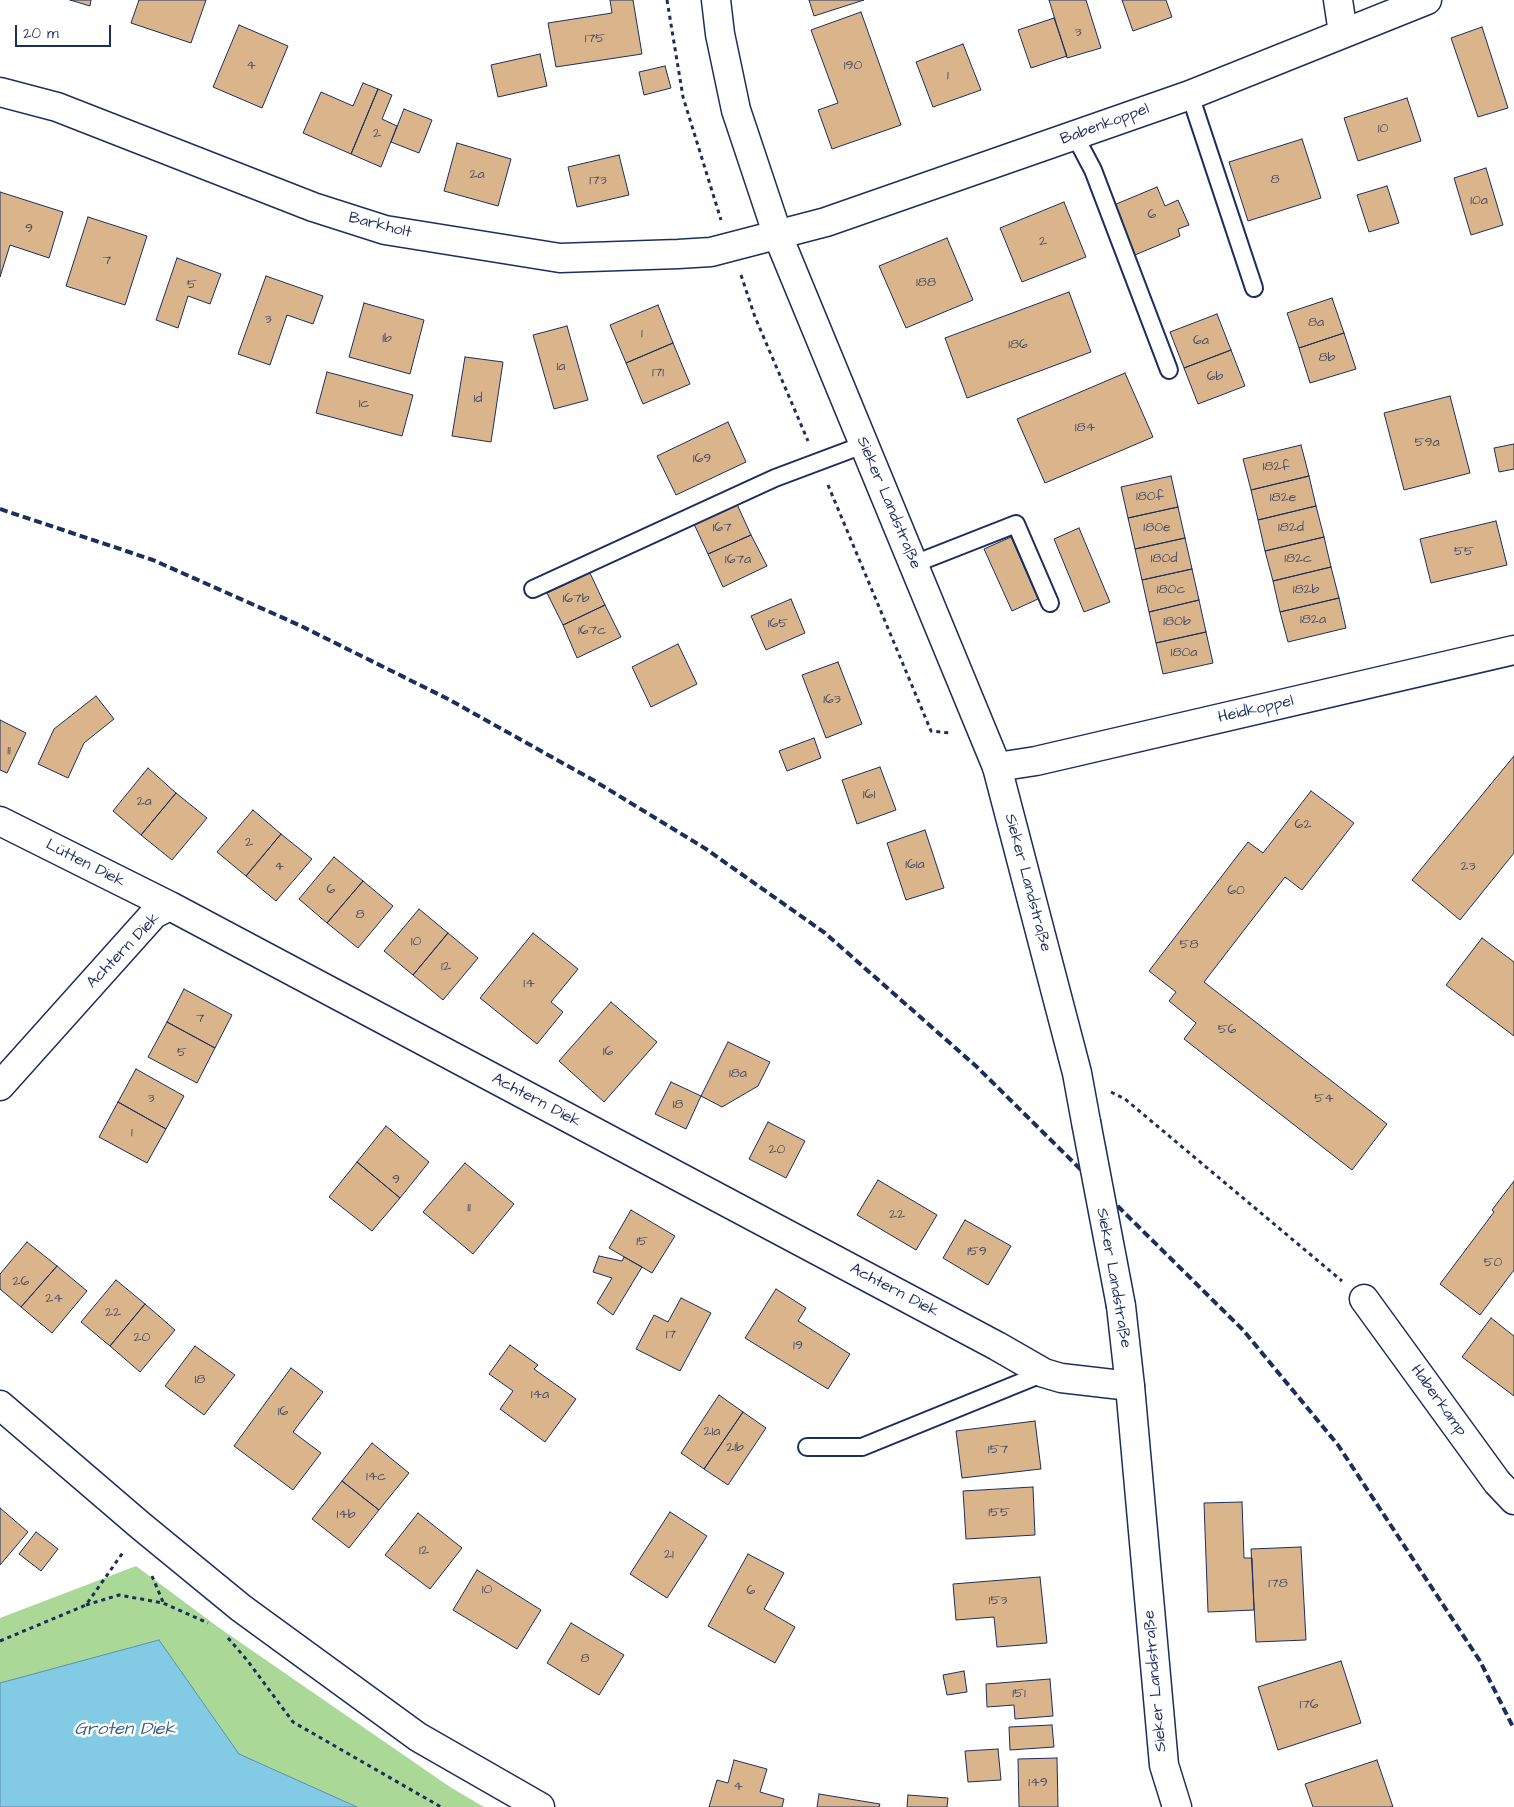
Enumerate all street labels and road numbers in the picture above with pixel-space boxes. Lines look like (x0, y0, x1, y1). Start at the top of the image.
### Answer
street label: Babenkoppel (1058, 100, 1152, 150)
street label: Barkholt (347, 209, 413, 243)
street label: Sieker Landstraße (851, 434, 925, 572)
street label: Heidkoppel (1216, 692, 1296, 728)
street label: Sieker Landstraße (999, 812, 1055, 954)
street label: Lütten Diek (42, 836, 128, 892)
street label: Achtern Diek (83, 909, 165, 993)
street label: Achtern Diek (488, 1070, 584, 1132)
street label: Sieker Landstraße (1091, 1206, 1135, 1350)
street label: Achtern Diek (846, 1260, 942, 1322)
street label: Haberkamp (1406, 1362, 1470, 1440)
street label: Sieker Landstraße (1140, 1609, 1172, 1753)

